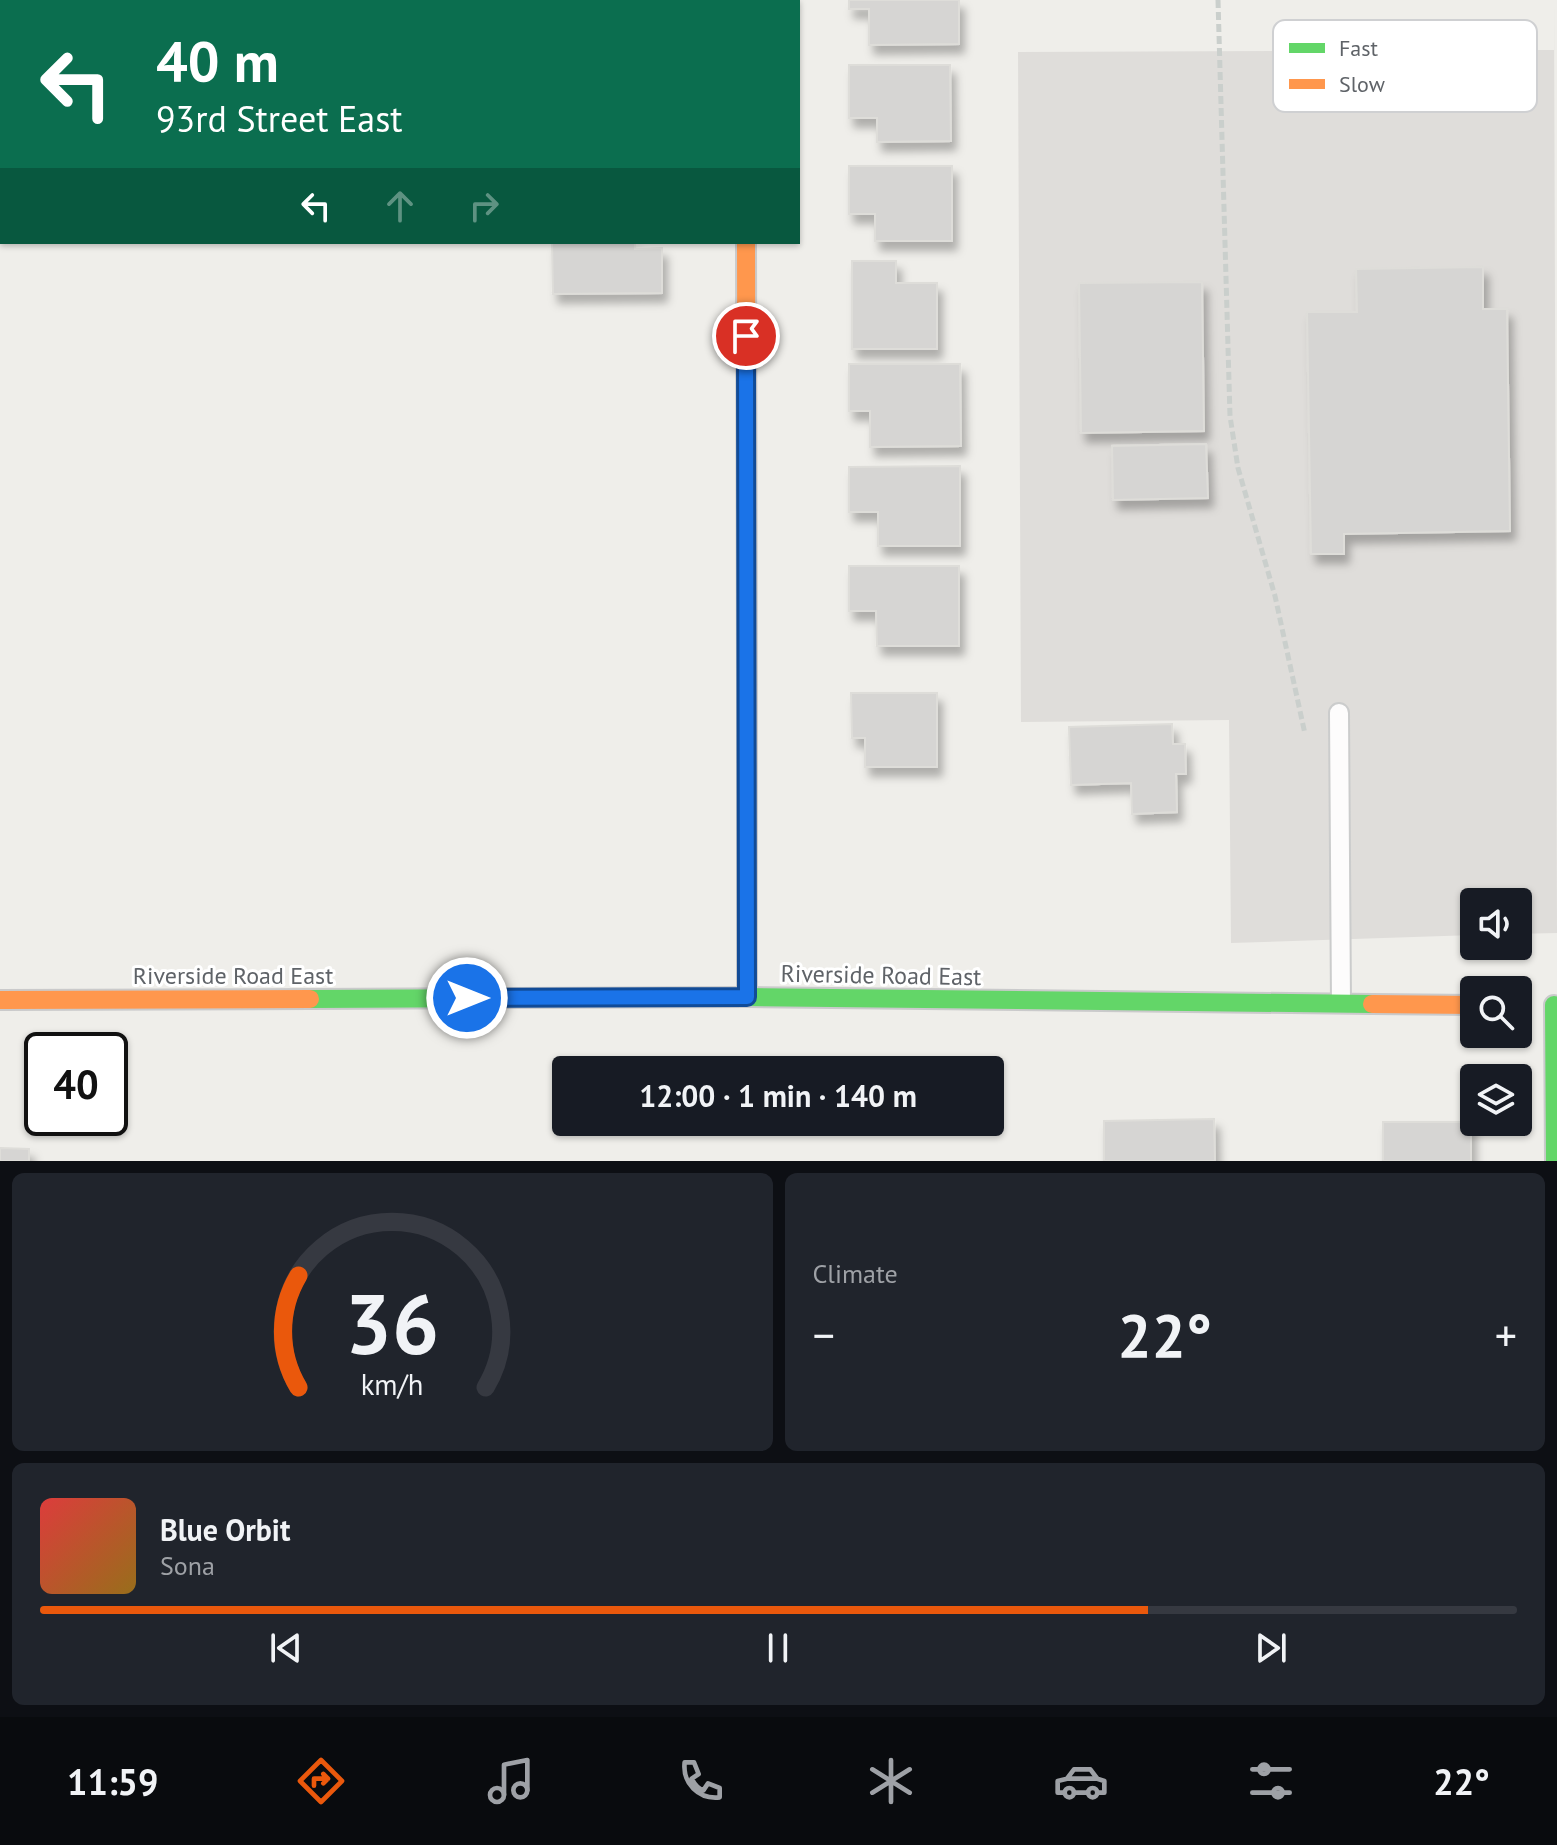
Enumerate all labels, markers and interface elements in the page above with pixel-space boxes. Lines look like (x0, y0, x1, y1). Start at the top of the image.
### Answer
legend (1273, 20, 1537, 112)
text: 40 m (156, 25, 279, 97)
icon: left (24, 32, 128, 136)
text: Fast (1339, 34, 1379, 62)
text: Slow (1339, 70, 1385, 98)
text: 93rd Street East (156, 95, 403, 142)
icon: left (294, 184, 338, 228)
icon: ahead (378, 184, 422, 228)
icon: right (462, 184, 506, 228)
pin (712, 302, 780, 370)
icon: arrive (724, 314, 768, 358)
map controls (1460, 888, 1532, 1136)
button: sound (1460, 888, 1532, 960)
position arrow (425, 956, 509, 1040)
street label: Riverside Road East (780, 958, 982, 992)
street label: Riverside Road East (133, 960, 333, 991)
button: search (1460, 976, 1532, 1048)
speed limit sign: 40 (24, 1032, 128, 1136)
button: layers (1460, 1064, 1532, 1136)
text: 12:00 · 1 min · 140 m (639, 1076, 917, 1115)
text: Climate (813, 1257, 898, 1290)
text: 36 (345, 1269, 439, 1377)
text: 22° (1118, 1296, 1212, 1374)
text: − (813, 1306, 835, 1363)
text: + (1495, 1306, 1517, 1363)
text: km/h (361, 1366, 424, 1403)
text: Blue Orbit (160, 1510, 290, 1549)
text: Sona (160, 1549, 215, 1582)
icon: previous (264, 1626, 308, 1670)
icon: pause (756, 1626, 800, 1670)
icon: next (1249, 1626, 1293, 1670)
icon: directions (293, 1753, 349, 1809)
icon: music (483, 1753, 539, 1809)
icon: phone (673, 1753, 729, 1809)
icon: climate (863, 1753, 919, 1809)
icon: car (1053, 1753, 1109, 1809)
icon: filters (1243, 1753, 1299, 1809)
text: 11:59 (67, 1758, 158, 1805)
text: 22° (1433, 1758, 1490, 1805)

